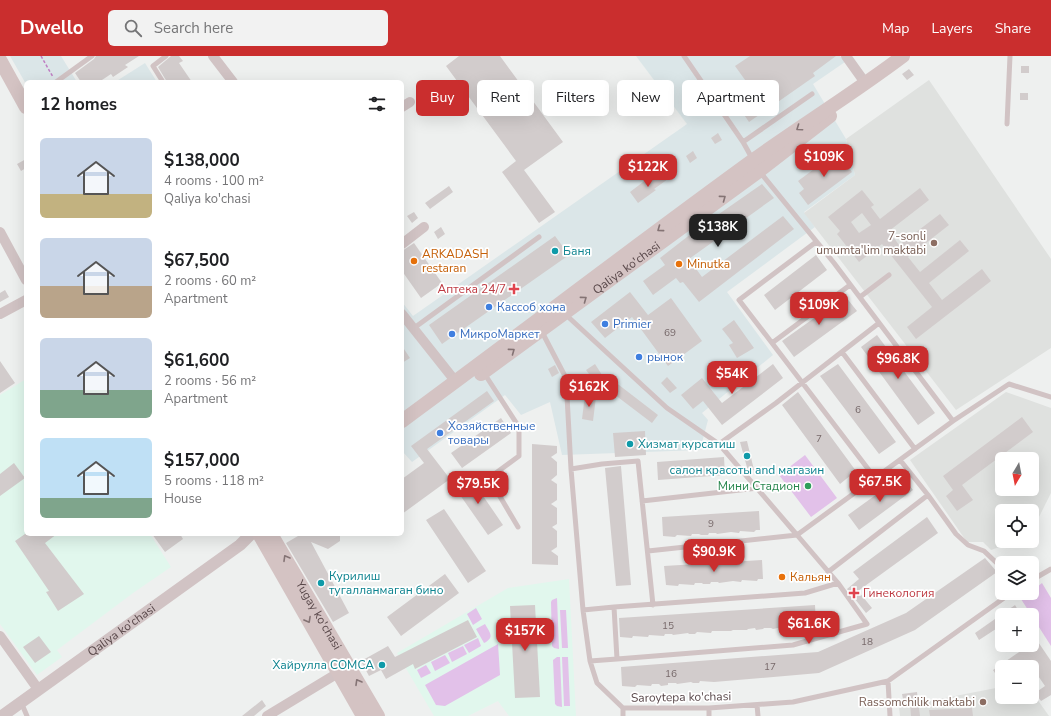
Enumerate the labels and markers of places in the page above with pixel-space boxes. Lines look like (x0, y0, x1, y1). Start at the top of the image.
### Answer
pin: $109K (796, 144, 852, 178)
pin: $122K (620, 154, 676, 188)
pin: $138K (690, 214, 746, 248)
place label: 7-sonli umumta'lim maktabi (816, 228, 926, 258)
marker: 7-sonli umumta'lim maktabi (929, 238, 939, 248)
place label: Баня (563, 243, 591, 259)
place label: ARKADASH restaran (422, 246, 489, 276)
marker: Баня (550, 246, 560, 256)
marker: ARKADASH restaran (409, 256, 419, 266)
place label: Minutka (687, 256, 730, 272)
marker: Minutka (674, 259, 684, 269)
place label: Аптека 24/7 (438, 281, 506, 297)
marker: Аптека 24/7 (509, 284, 519, 294)
pin: $109K (791, 292, 847, 326)
place label: Кассоб хона (497, 299, 566, 315)
marker: Кассоб хона (484, 302, 494, 312)
place label: Primier (613, 316, 652, 332)
marker: Primier (600, 319, 610, 329)
place label: МикроМаркет (460, 326, 540, 342)
marker: МикроМаркет (447, 329, 457, 339)
pin: $96.8K (865, 346, 931, 380)
place label: рынок (647, 349, 684, 365)
marker: рынок (634, 352, 644, 362)
pin: $54K (708, 361, 756, 395)
pin: $162K (561, 374, 617, 408)
place label: Хозяйственные товары (448, 418, 535, 448)
marker: Хозяйственные товары (435, 428, 445, 438)
place label: Хизмат курсатиш (638, 436, 735, 452)
marker: Хизмат курсатиш (625, 439, 635, 449)
marker: салон красоты and магазин (742, 451, 752, 461)
place label: салон красоты and магазин (670, 462, 824, 478)
pin: $67.5K (847, 469, 913, 503)
pin: $79.5K (445, 471, 511, 505)
place label: Мини Стадион (718, 478, 800, 494)
marker: Мини Стадион (803, 481, 813, 491)
pin: $90.9K (681, 539, 747, 573)
place label: Курилиш тугалланмаган бино (329, 568, 444, 598)
place label: Кальян (790, 569, 831, 585)
marker: Кальян (777, 572, 787, 582)
marker: Курилиш тугалланмаган бино (316, 578, 326, 588)
place label: Гинекология (863, 585, 934, 601)
marker: Гинекология (848, 587, 860, 599)
pin: $61.6K (776, 611, 842, 645)
pin: $157K (497, 618, 553, 652)
place label: Хайрулла СОМСА (272, 657, 374, 673)
marker: Хайрулла СОМСА (377, 660, 387, 670)
place label: Rassomchilik maktabi (859, 694, 975, 710)
marker: Rassomchilik maktabi (978, 697, 988, 707)

